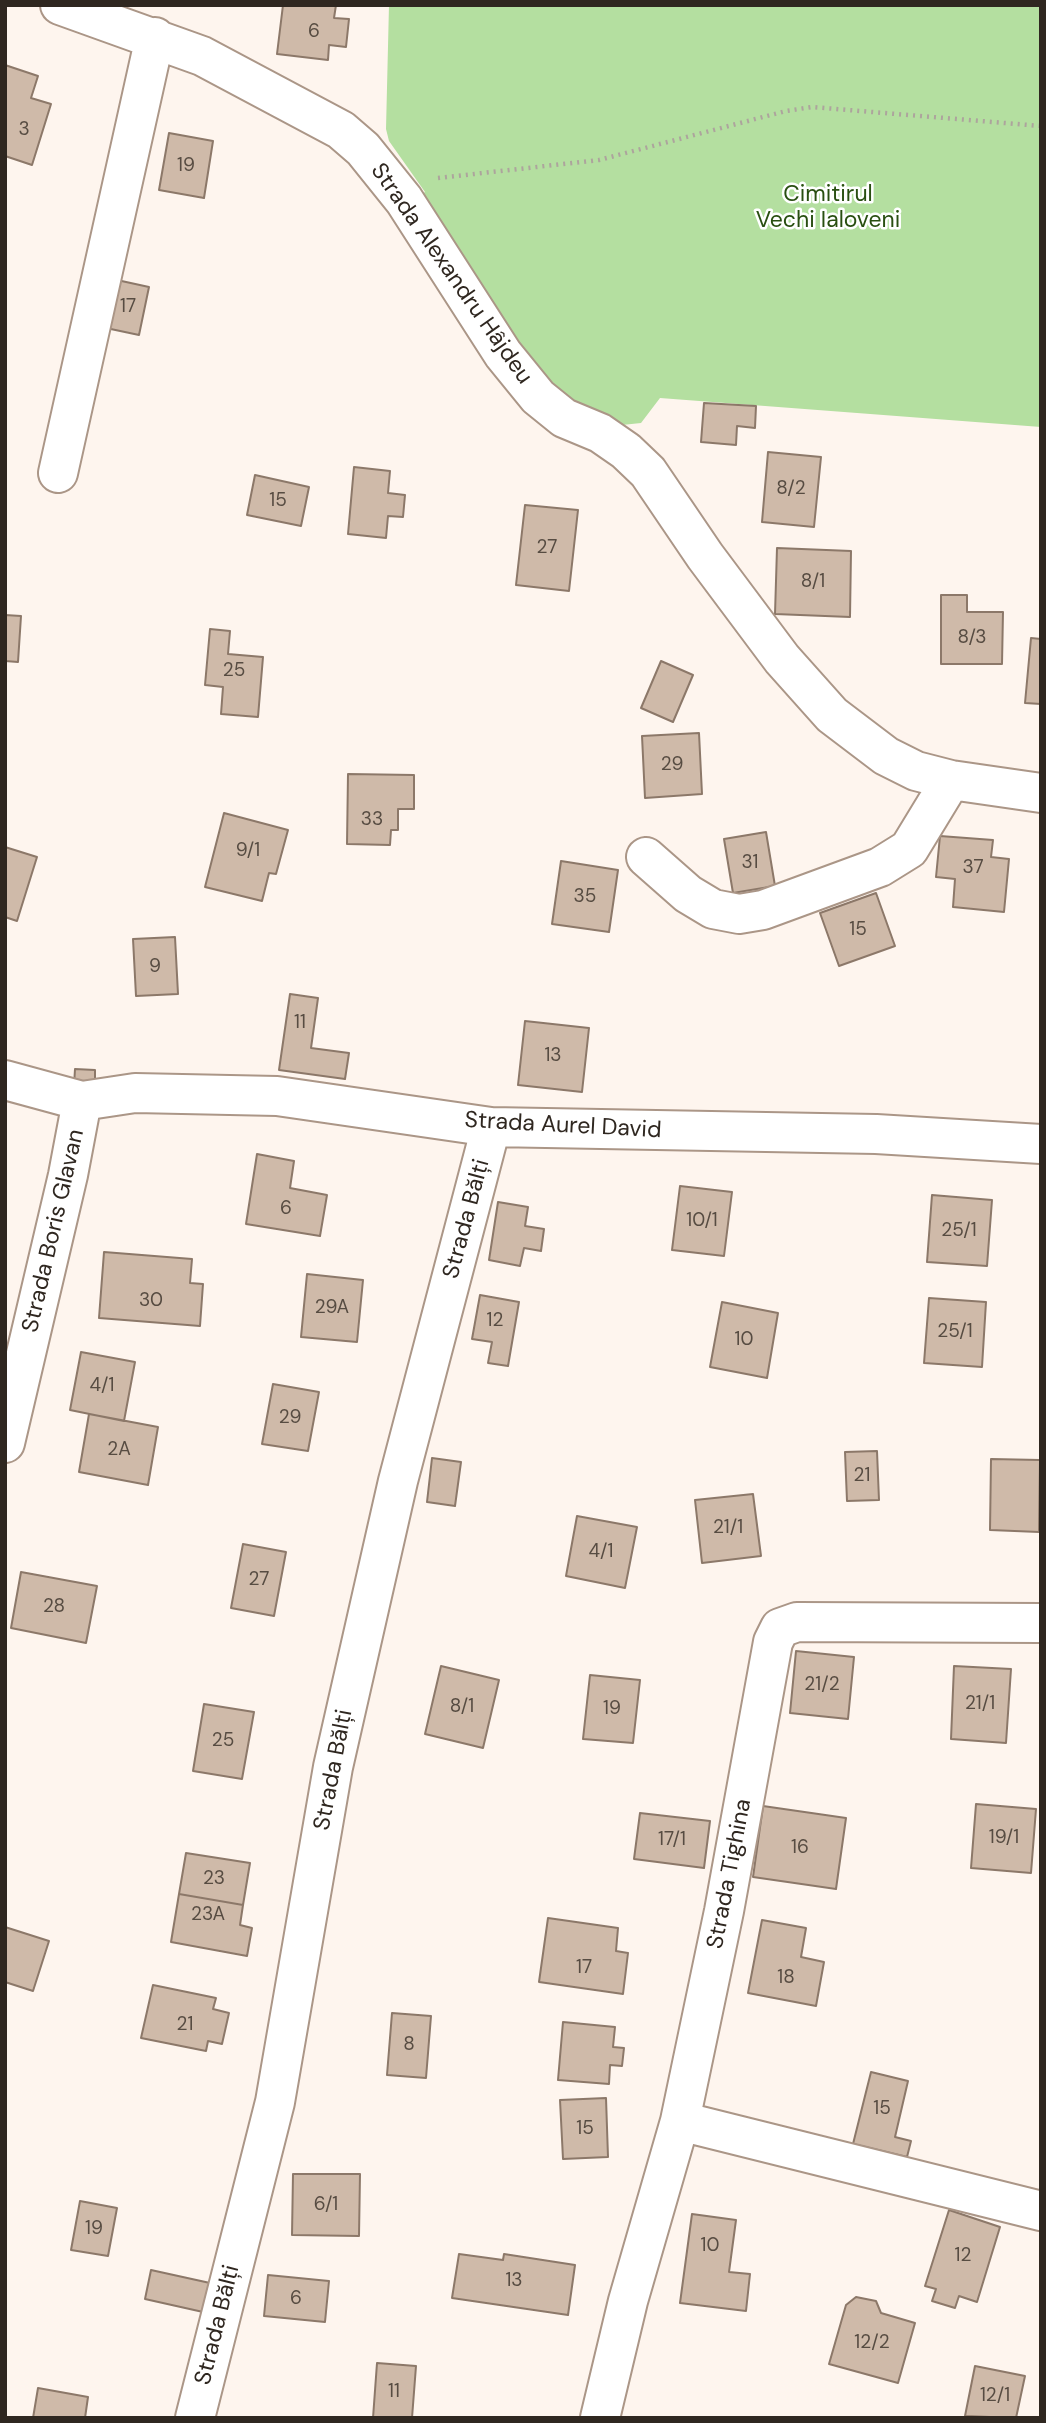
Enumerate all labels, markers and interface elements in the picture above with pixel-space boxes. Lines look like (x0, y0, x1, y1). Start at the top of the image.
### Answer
house number: 6 (308, 21, 320, 43)
house number: 3 (18, 119, 30, 141)
house number: 19 (177, 155, 195, 177)
street label: Strada Alexandru Hâjdeu (364, 158, 538, 390)
park label: Cimitirul Vechi Ialoveni (756, 181, 900, 235)
house number: 17 (120, 296, 136, 318)
house number: 8/2 (776, 478, 806, 500)
house number: 15 (269, 490, 287, 512)
house number: 27 (537, 537, 557, 559)
house number: 8/1 (801, 571, 825, 593)
house number: 8/3 (958, 627, 986, 649)
house number: 25 (223, 660, 245, 682)
house number: 29 (661, 754, 683, 776)
house number: 33 (361, 809, 383, 831)
house number: 9/1 (236, 840, 260, 862)
house number: 31 (742, 852, 758, 874)
house number: 37 (962, 857, 984, 879)
house number: 35 (574, 886, 596, 908)
house number: 15 (849, 919, 867, 941)
house number: 9 (149, 956, 161, 978)
house number: 11 (294, 1012, 306, 1034)
house number: 13 (544, 1045, 562, 1067)
street label: Strada Aurel David (464, 1107, 662, 1145)
street label: Strada Boris Glavan (17, 1127, 91, 1335)
street label: Strada Bălți (438, 1156, 496, 1282)
house number: 6 (280, 1198, 292, 1220)
house number: 10/1 (686, 1210, 718, 1232)
house number: 25/1 (941, 1220, 977, 1242)
house number: 30 (139, 1290, 163, 1312)
house number: 29A (315, 1297, 349, 1319)
house number: 12 (487, 1310, 503, 1332)
house number: 25/1 (937, 1321, 973, 1343)
house number: 10 (735, 1329, 753, 1351)
house number: 4/1 (90, 1375, 114, 1397)
house number: 29 (279, 1407, 301, 1429)
house number: 2A (107, 1439, 131, 1461)
house number: 21 (854, 1465, 870, 1487)
house number: 21/1 (713, 1517, 743, 1539)
house number: 4/1 (589, 1541, 613, 1563)
house number: 27 (249, 1569, 269, 1591)
house number: 28 (43, 1596, 65, 1618)
house number: 21/2 (804, 1674, 840, 1696)
house number: 21/1 (965, 1693, 995, 1715)
house number: 8/1 (450, 1696, 474, 1718)
house number: 19 (603, 1698, 621, 1720)
street label: Strada Bălți (309, 1707, 359, 1833)
house number: 25 (212, 1730, 234, 1752)
street label: Strada Tighina (702, 1797, 758, 1951)
house number: 19/1 (989, 1827, 1019, 1849)
house number: 17/1 (658, 1829, 686, 1851)
house number: 16 (791, 1837, 809, 1859)
house number: 23 (203, 1868, 225, 1890)
house number: 23A (191, 1904, 225, 1926)
house number: 17 (576, 1957, 592, 1979)
house number: 18 (777, 1967, 795, 1989)
house number: 21 (177, 2014, 193, 2036)
house number: 8 (403, 2034, 415, 2056)
house number: 15 (873, 2098, 891, 2120)
house number: 15 (576, 2118, 594, 2140)
house number: 6/1 (314, 2194, 338, 2216)
house number: 19 (85, 2218, 103, 2240)
house number: 10 (701, 2235, 719, 2257)
house number: 12 (955, 2245, 971, 2267)
street label: Strada Bălți (190, 2262, 246, 2388)
house number: 13 (505, 2270, 523, 2292)
house number: 6 (290, 2288, 302, 2310)
house number: 12/2 (854, 2332, 890, 2354)
house number: 11 (388, 2381, 400, 2403)
house number: 12/1 (980, 2385, 1010, 2407)

